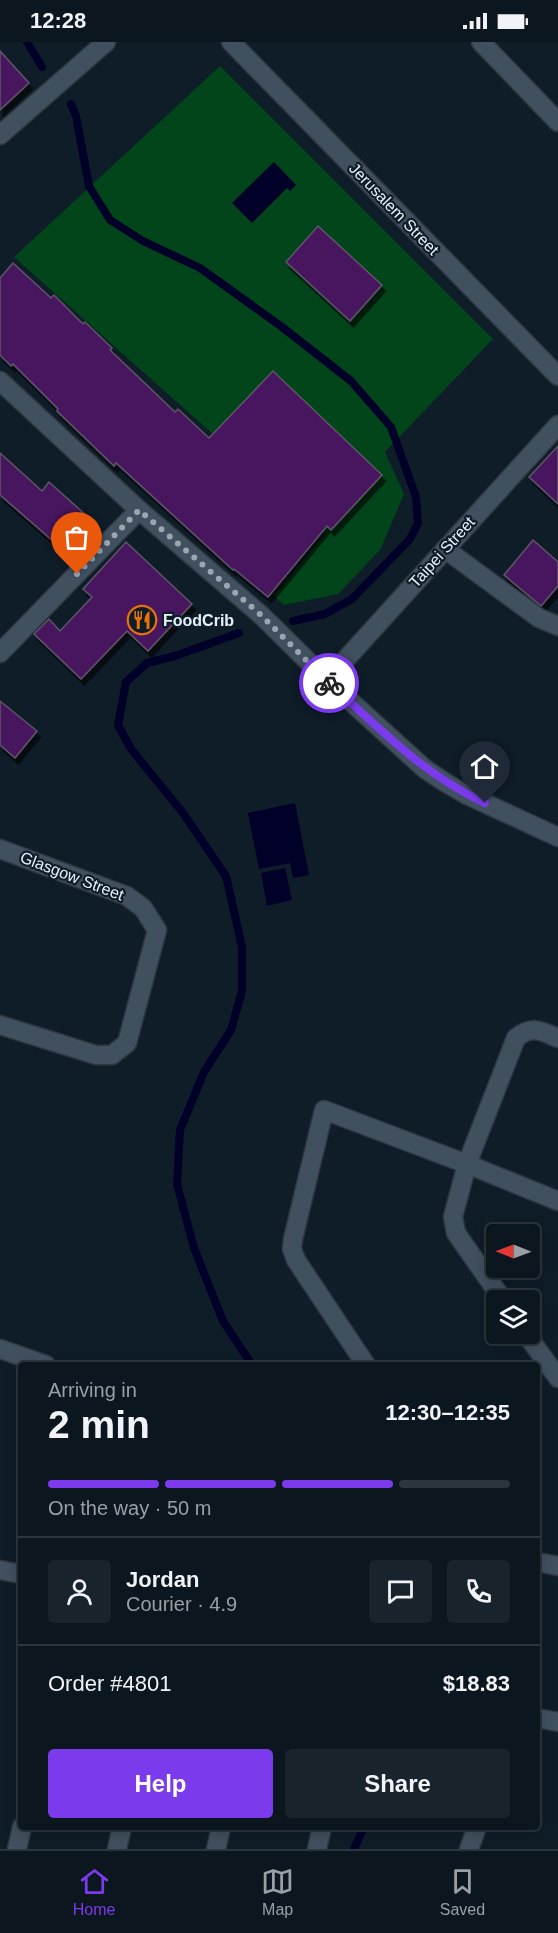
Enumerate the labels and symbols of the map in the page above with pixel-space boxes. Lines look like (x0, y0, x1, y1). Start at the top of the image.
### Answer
street label: Jerusalem Street (346, 160, 443, 259)
pin (51, 512, 102, 574)
street label: Taipei Street (406, 513, 478, 591)
restaurant icon: FoodCrib (126, 604, 158, 636)
place label: FoodCrib (163, 612, 234, 629)
courier (299, 653, 359, 713)
pin (459, 741, 510, 803)
street label: Glasgow Street (18, 848, 127, 904)
north arrow (486, 1224, 540, 1278)

